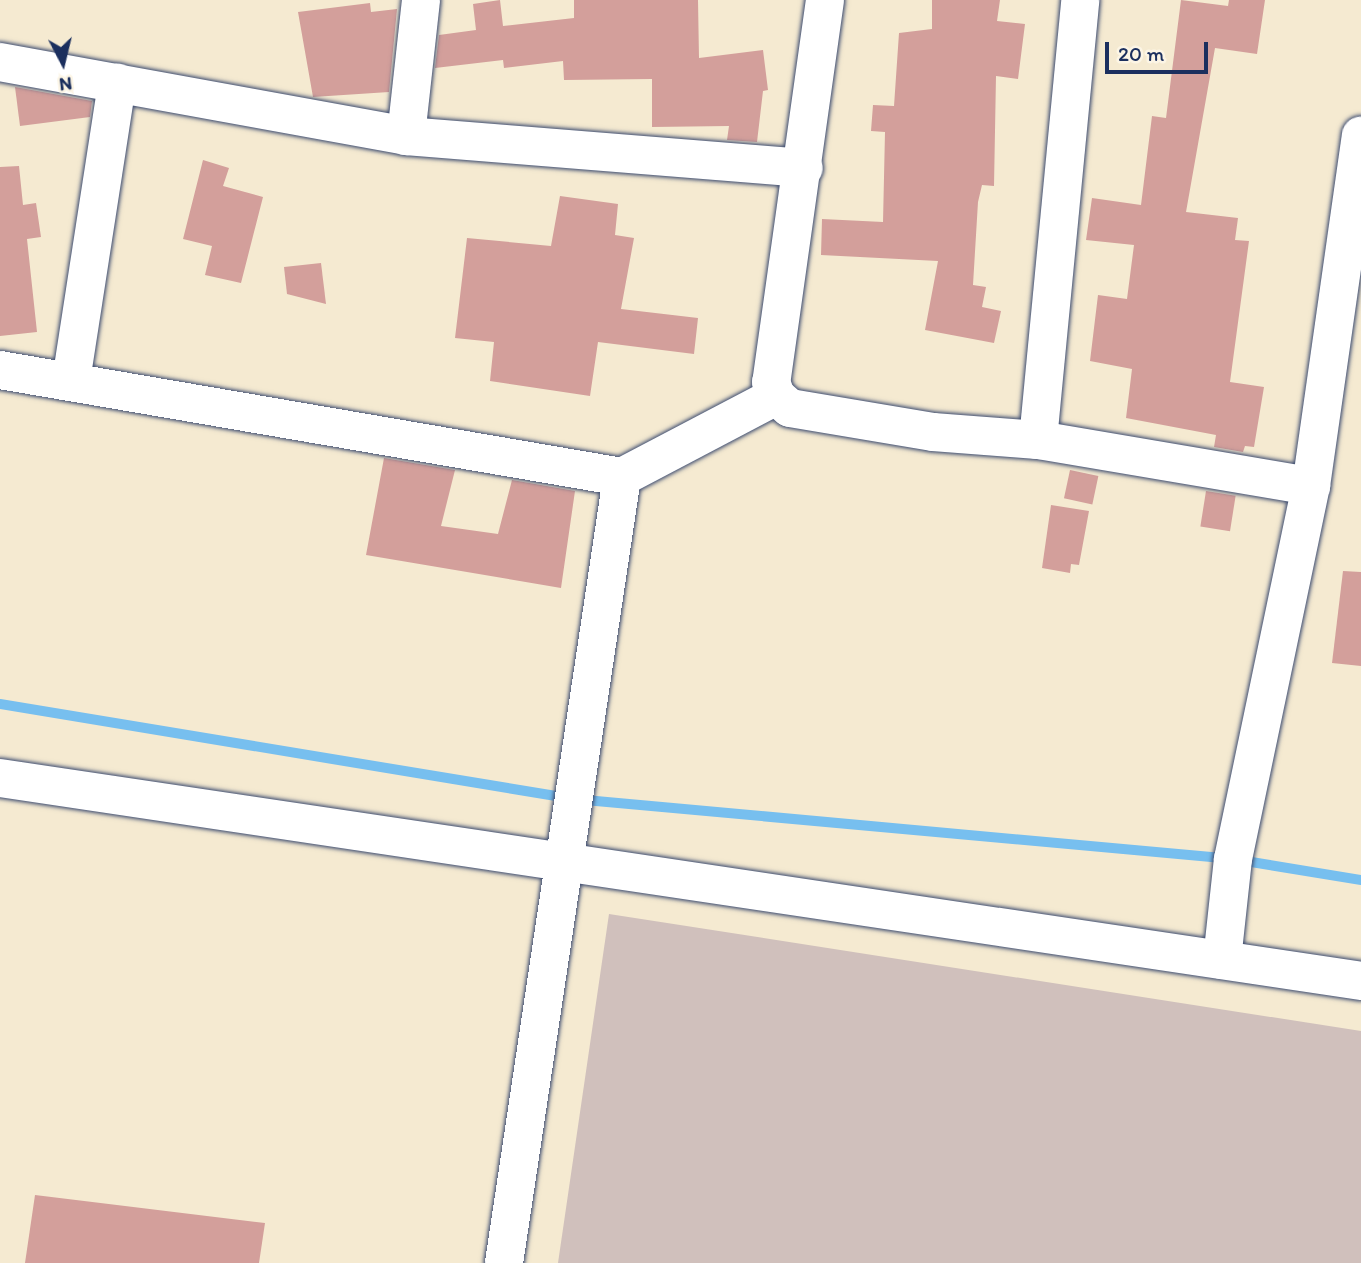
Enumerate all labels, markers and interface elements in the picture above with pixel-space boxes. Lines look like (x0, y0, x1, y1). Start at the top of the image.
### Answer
north arrow (28, 28, 98, 98)
scale bar (1109, 28, 1212, 72)
text: 20 m (1118, 41, 1164, 66)
text: N (58, 72, 73, 97)

